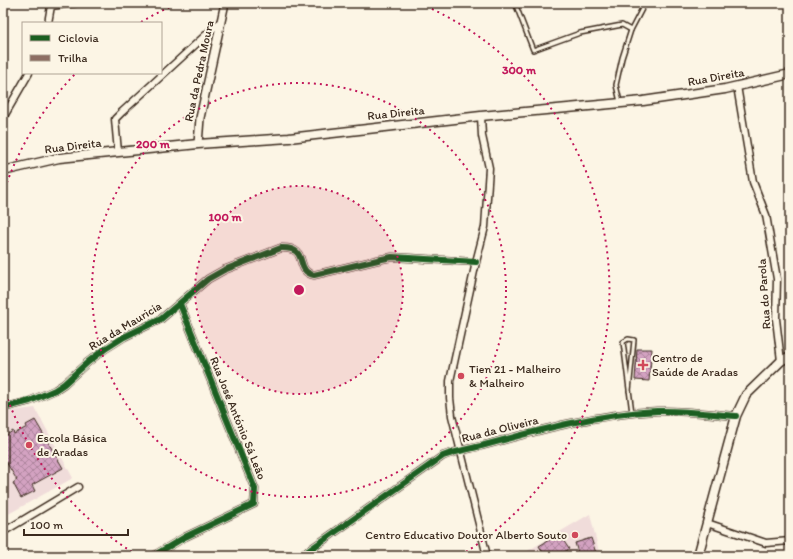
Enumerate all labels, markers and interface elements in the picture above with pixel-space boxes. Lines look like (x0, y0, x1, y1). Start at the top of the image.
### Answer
street label: Rua da Pedra Moura (181, 19, 217, 123)
legend (22, 22, 162, 74)
text: Ciclovia (58, 31, 100, 45)
text: Trilha (58, 51, 87, 65)
text: 300 m (502, 63, 537, 77)
street label: Rua Direita (687, 65, 746, 89)
street label: Rua Direita (367, 103, 426, 123)
street label: Rua Direita (44, 135, 103, 156)
text: 200 m (136, 137, 171, 151)
text: 100 m (208, 210, 242, 224)
street label: Rua do Parola (754, 257, 773, 330)
centre of rings (292, 283, 306, 297)
street label: Rua da Mauricia (86, 299, 164, 353)
place label: Centro de Saúde de Aradas (652, 351, 738, 379)
street label: Rua José António Sá Leão (207, 355, 269, 481)
marker: Centro de Saúde de Aradas (637, 359, 649, 371)
place label: Tien 21 - Malheiro & Malheiro (469, 362, 561, 390)
marker: Tien 21 - Malheiro & Malheiro (456, 371, 466, 381)
street label: Rua da Oliveira (460, 413, 541, 445)
place label: Escola Básica de Aradas (37, 431, 107, 459)
marker: Escola Básica de Aradas (24, 440, 34, 450)
scale bar (24, 511, 128, 537)
text: 100 m (30, 518, 63, 532)
place label: Centro Educativo Doutor Alberto Souto (365, 528, 567, 542)
marker: Centro Educativo Doutor Alberto Souto (570, 530, 580, 540)

